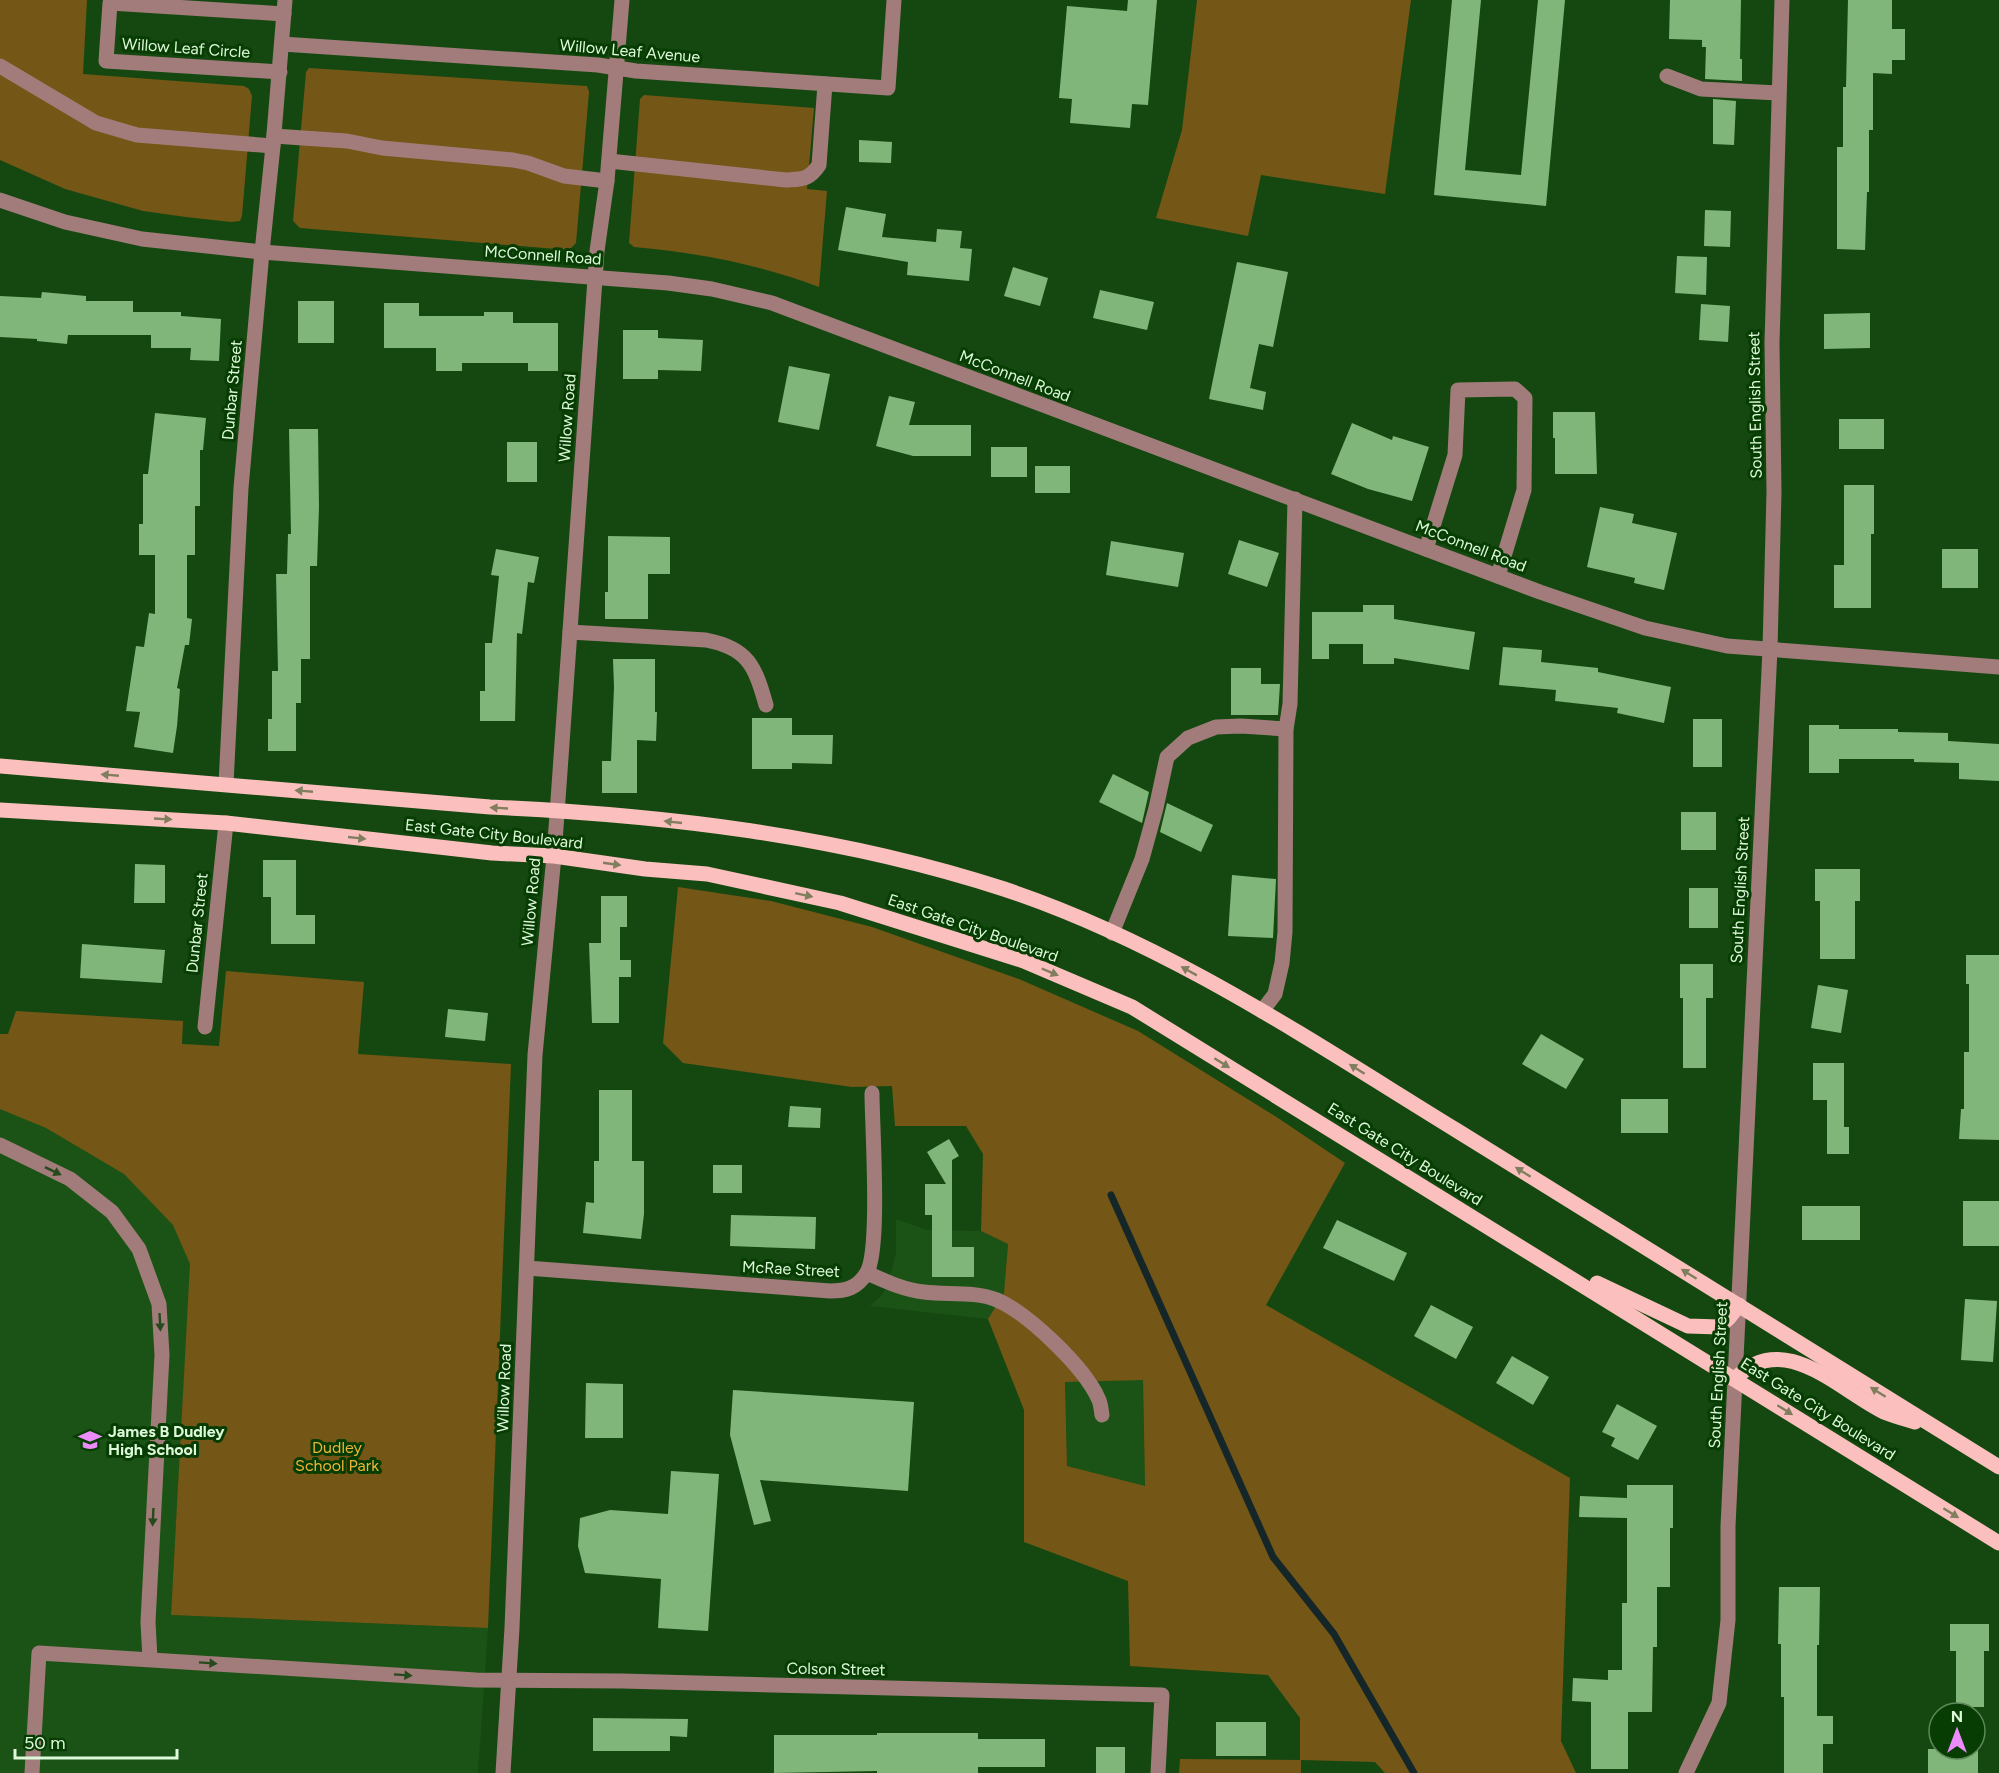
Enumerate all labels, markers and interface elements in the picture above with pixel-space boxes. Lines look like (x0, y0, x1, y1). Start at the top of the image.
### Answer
street label: Willow Leaf Circle (121, 34, 251, 62)
street label: Willow Leaf Avenue (559, 35, 701, 67)
street label: McConnell Road (484, 241, 602, 269)
street label: South English Street (1744, 331, 1766, 479)
street label: Dunbar Street (218, 339, 246, 441)
street label: McConnell Road (957, 346, 1073, 406)
street label: Willow Road (554, 373, 580, 463)
street label: McConnell Road (1413, 516, 1529, 576)
one-way arrow (100, 770, 119, 780)
one-way arrow (295, 786, 314, 796)
one-way arrow (489, 803, 508, 812)
one-way arrow (154, 815, 173, 824)
street label: East Gate City Boulevard (404, 815, 584, 853)
street label: South English Street (1727, 816, 1753, 964)
one-way arrow (664, 817, 683, 827)
one-way arrow (348, 833, 367, 843)
street label: Willow Road (518, 857, 544, 947)
one-way arrow (602, 860, 621, 869)
street label: Dunbar Street (182, 872, 212, 974)
street label: East Gate City Boulevard (885, 890, 1061, 966)
one-way arrow (795, 891, 814, 900)
one-way arrow (1180, 966, 1197, 976)
one-way arrow (1041, 968, 1059, 977)
one-way arrow (1214, 1057, 1230, 1068)
one-way arrow (1349, 1064, 1365, 1075)
street label: East Gate City Boulevard (1324, 1099, 1486, 1209)
one-way arrow (44, 1166, 61, 1175)
one-way arrow (1515, 1166, 1531, 1177)
street label: McRae Street (742, 1257, 840, 1281)
one-way arrow (1681, 1268, 1697, 1279)
street label: South English Street (1705, 1301, 1731, 1449)
one-way arrow (156, 1312, 165, 1331)
street label: Willow Road (493, 1343, 515, 1433)
street label: East Gate City Boulevard (1737, 1354, 1899, 1464)
one-way arrow (1870, 1386, 1886, 1397)
one-way arrow (1777, 1404, 1793, 1415)
place label: James B Dudley High School (108, 1422, 225, 1459)
school or university icon: James B Dudley High School (77, 1427, 103, 1453)
park label: Dudley School Park (295, 1438, 379, 1475)
one-way arrow (149, 1507, 158, 1526)
one-way arrow (1942, 1507, 1959, 1518)
one-way arrow (199, 1658, 218, 1667)
street label: Colson Street (786, 1659, 886, 1679)
one-way arrow (393, 1670, 412, 1680)
north arrow (1927, 1701, 1987, 1761)
text: N (1951, 1707, 1963, 1726)
scale bar (15, 1722, 177, 1760)
text: 50 m (24, 1732, 66, 1754)

